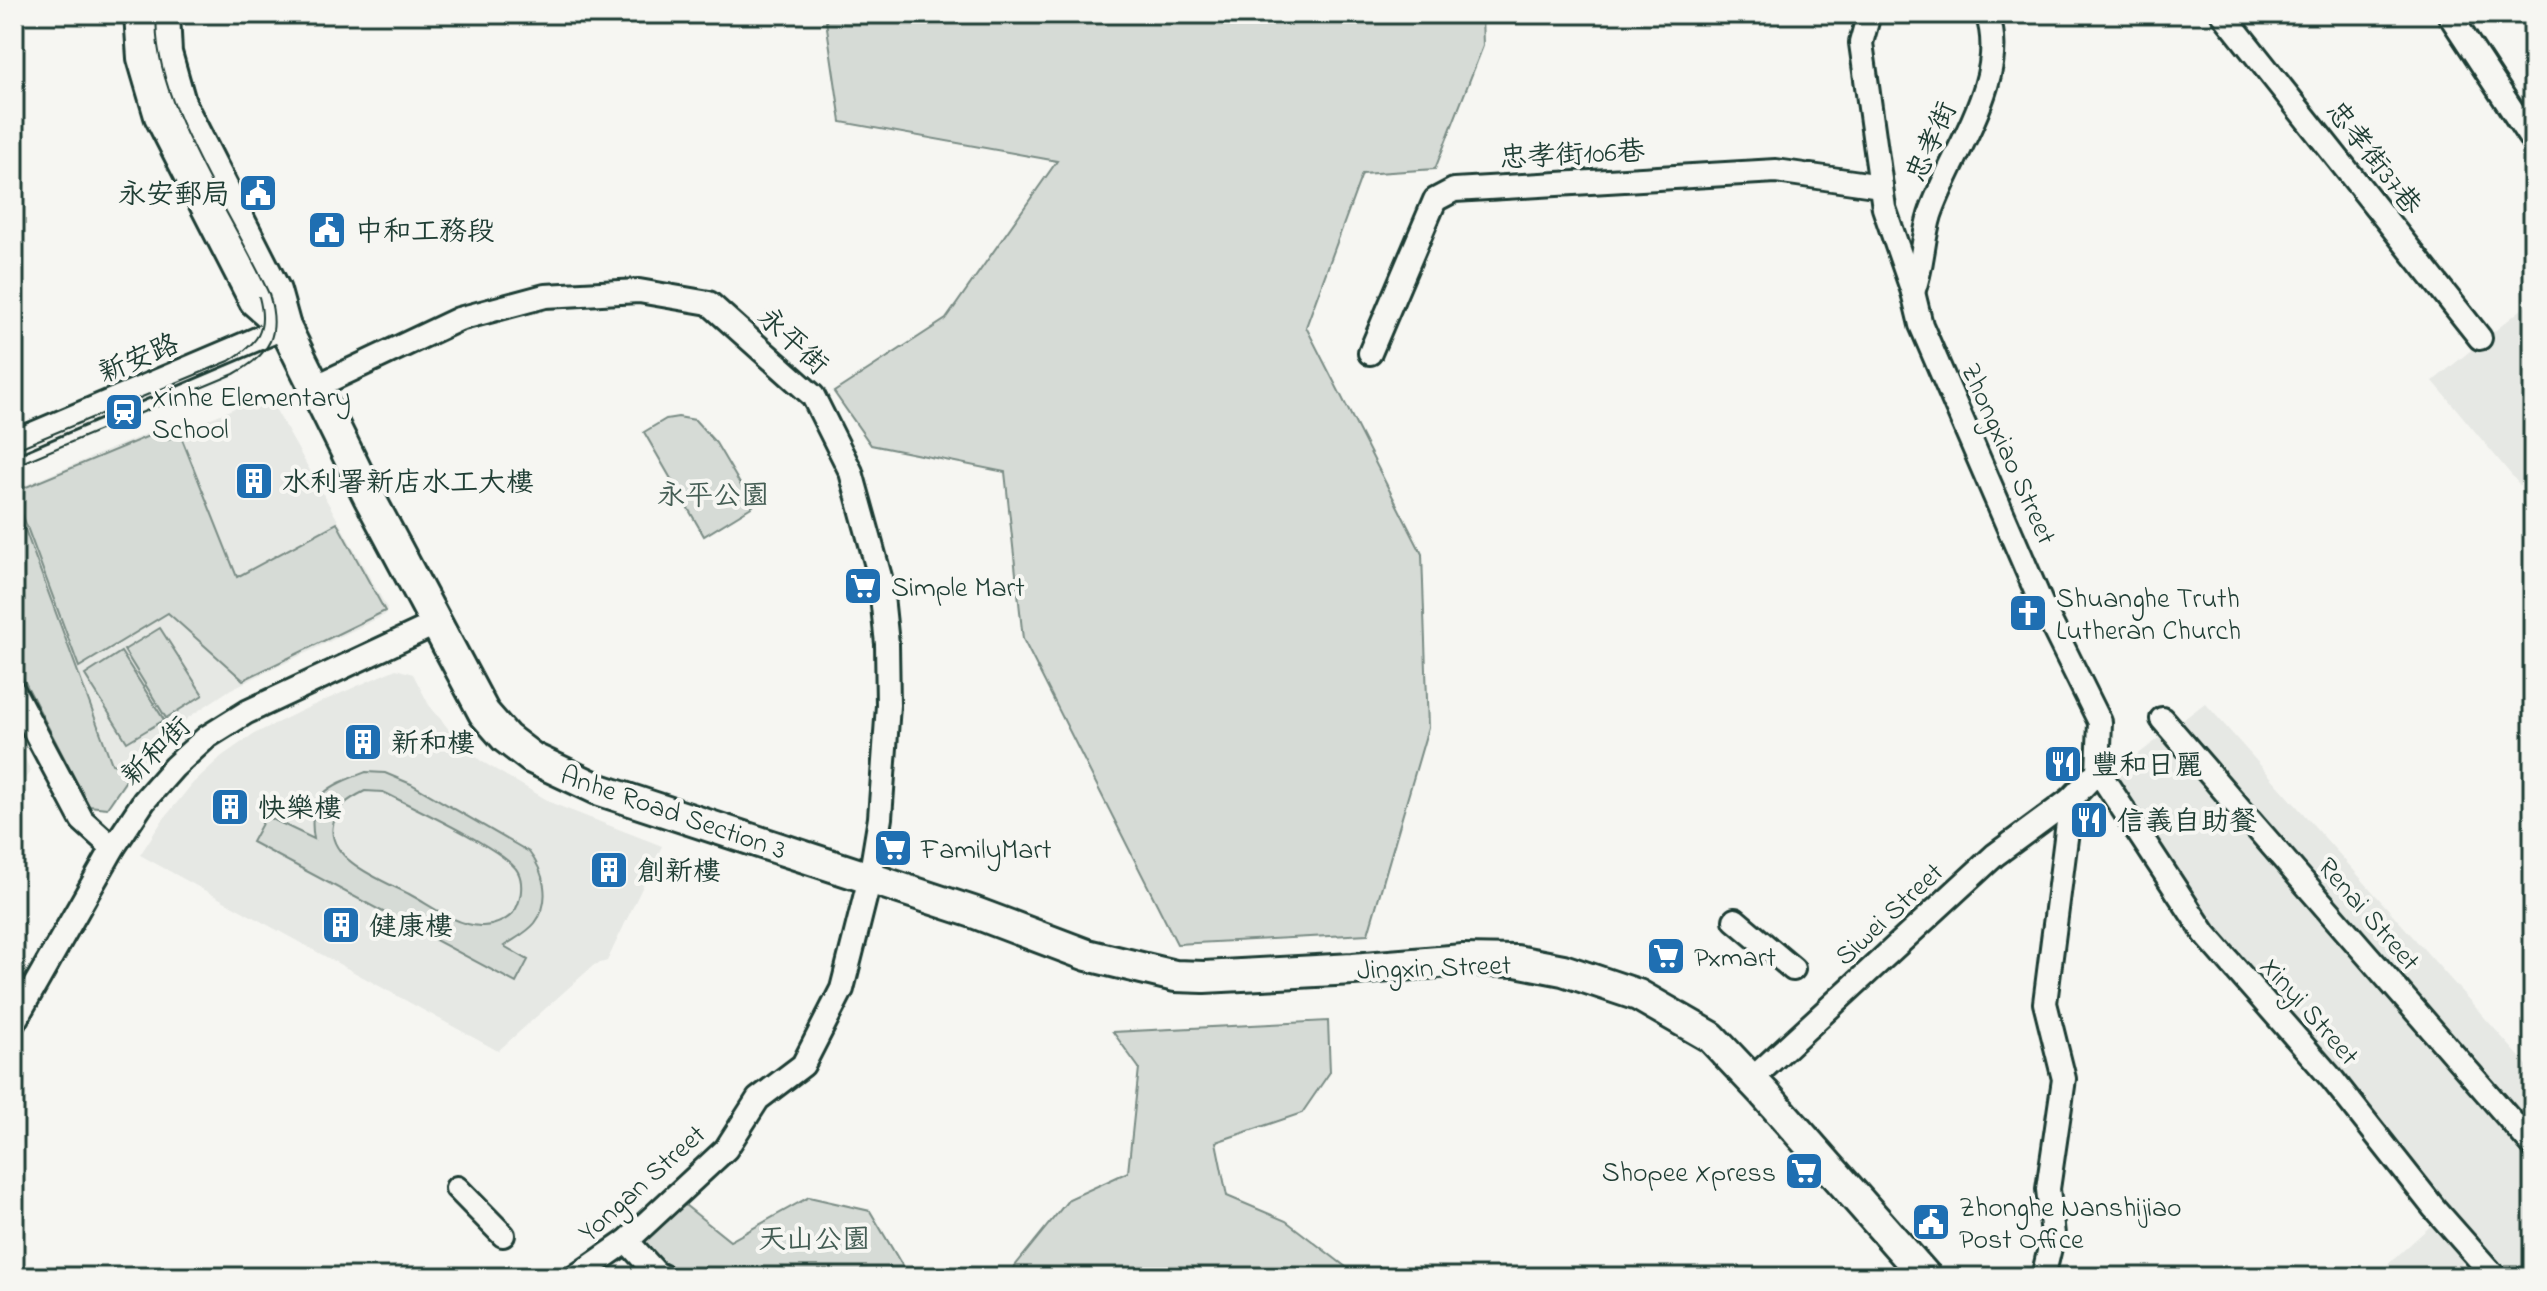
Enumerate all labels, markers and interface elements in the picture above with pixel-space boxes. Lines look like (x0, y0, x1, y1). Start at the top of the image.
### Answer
street label: 忠孝街37巷 (2314, 93, 2431, 226)
street label: 忠孝街 (1897, 96, 1969, 189)
street label: 忠孝街106巷 (1499, 132, 1647, 181)
public building icon: 永安郵局 (237, 172, 279, 214)
place label: 永安郵局 (118, 176, 230, 217)
public building icon: 中和工務段 (306, 209, 348, 251)
place label: 中和工務段 (355, 213, 495, 254)
street label: 永平街 (747, 299, 836, 386)
street label: 新安路 (93, 325, 186, 396)
street label: Zhongxiao Street (1948, 357, 2065, 552)
place label: Xinhe Elementary School (152, 379, 351, 452)
station icon: Xinhe Elementary School (103, 391, 145, 433)
building icon: 水利署新店水工大樓 (233, 460, 275, 502)
place label: 水利署新店水工大樓 (282, 464, 534, 505)
park label: 永平公園 (657, 477, 769, 518)
supermarket icon: Simple Mart (842, 565, 884, 607)
place label: Simple Mart (891, 569, 1025, 610)
place label: Shuanghe Truth Lutheran Church (2056, 580, 2241, 653)
church icon: Shuanghe Truth Lutheran Church (2007, 592, 2049, 634)
street label: 新和街 (113, 708, 202, 797)
building icon: 新和樓 (342, 721, 384, 763)
place label: 新和樓 (391, 725, 475, 766)
restaurant icon: 豐和日麗 (2042, 743, 2084, 785)
place label: 豐和日麗 (2091, 747, 2203, 788)
street label: Anhe Road Section 3 (555, 756, 791, 872)
building icon: 快樂樓 (209, 786, 251, 828)
place label: 快樂樓 (258, 790, 342, 831)
restaurant icon: 信義自助餐 (2068, 799, 2110, 841)
place label: 信義自助餐 (2117, 803, 2257, 844)
supermarket icon: FamilyMart (872, 827, 914, 869)
place label: FamilyMart (920, 831, 1052, 872)
building icon: 創新樓 (588, 849, 630, 891)
street label: Renai Street (2306, 849, 2429, 981)
place label: 創新樓 (637, 853, 721, 894)
street label: Siwei Street (1826, 854, 1954, 977)
building icon: 健康樓 (320, 904, 362, 946)
place label: 健康樓 (369, 908, 453, 949)
supermarket icon: Pxmart (1645, 935, 1687, 977)
place label: Pxmart (1694, 939, 1776, 980)
street label: Jingxin Street (1356, 946, 1512, 993)
street label: Xinyi Street (2249, 949, 2368, 1076)
street label: Yongan Street (570, 1116, 716, 1253)
supermarket icon: Shopee Xpress (1783, 1150, 1825, 1192)
place label: Shopee Xpress (1602, 1154, 1776, 1195)
place label: Zhonghe Nanshijiao Post Office (1959, 1189, 2182, 1262)
public building icon: Zhonghe Nanshijiao Post Office (1910, 1201, 1952, 1243)
park label: 天山公園 (758, 1221, 870, 1262)

